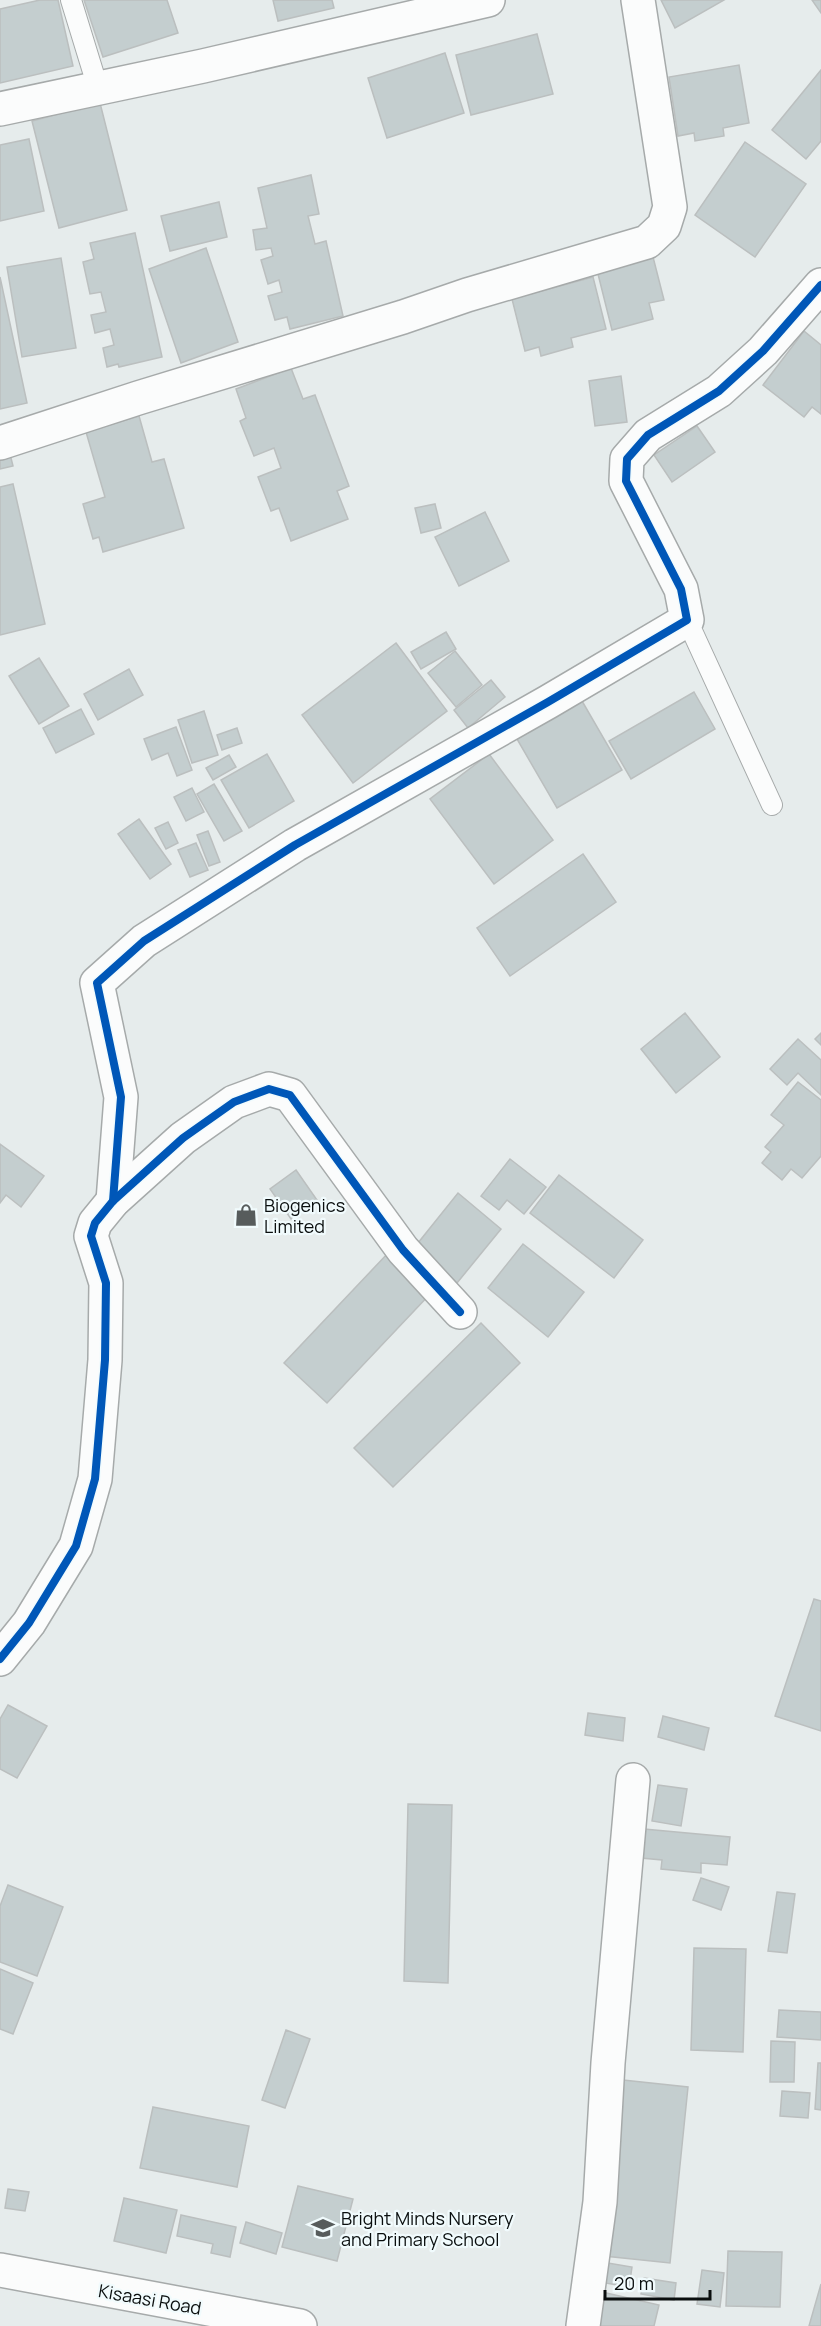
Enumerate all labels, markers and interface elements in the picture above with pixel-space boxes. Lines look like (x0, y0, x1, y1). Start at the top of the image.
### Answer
place label: Biogenics Limited (264, 1193, 345, 1238)
shop icon: Biogenics Limited (233, 1202, 259, 1228)
place label: Bright Minds Nursery and Primary School (341, 2206, 514, 2251)
school or university icon: Bright Minds Nursery and Primary School (310, 2215, 336, 2241)
scale bar (605, 2263, 710, 2301)
text: 20 m (614, 2271, 654, 2295)
street label: Kisaasi Road (97, 2278, 203, 2320)

